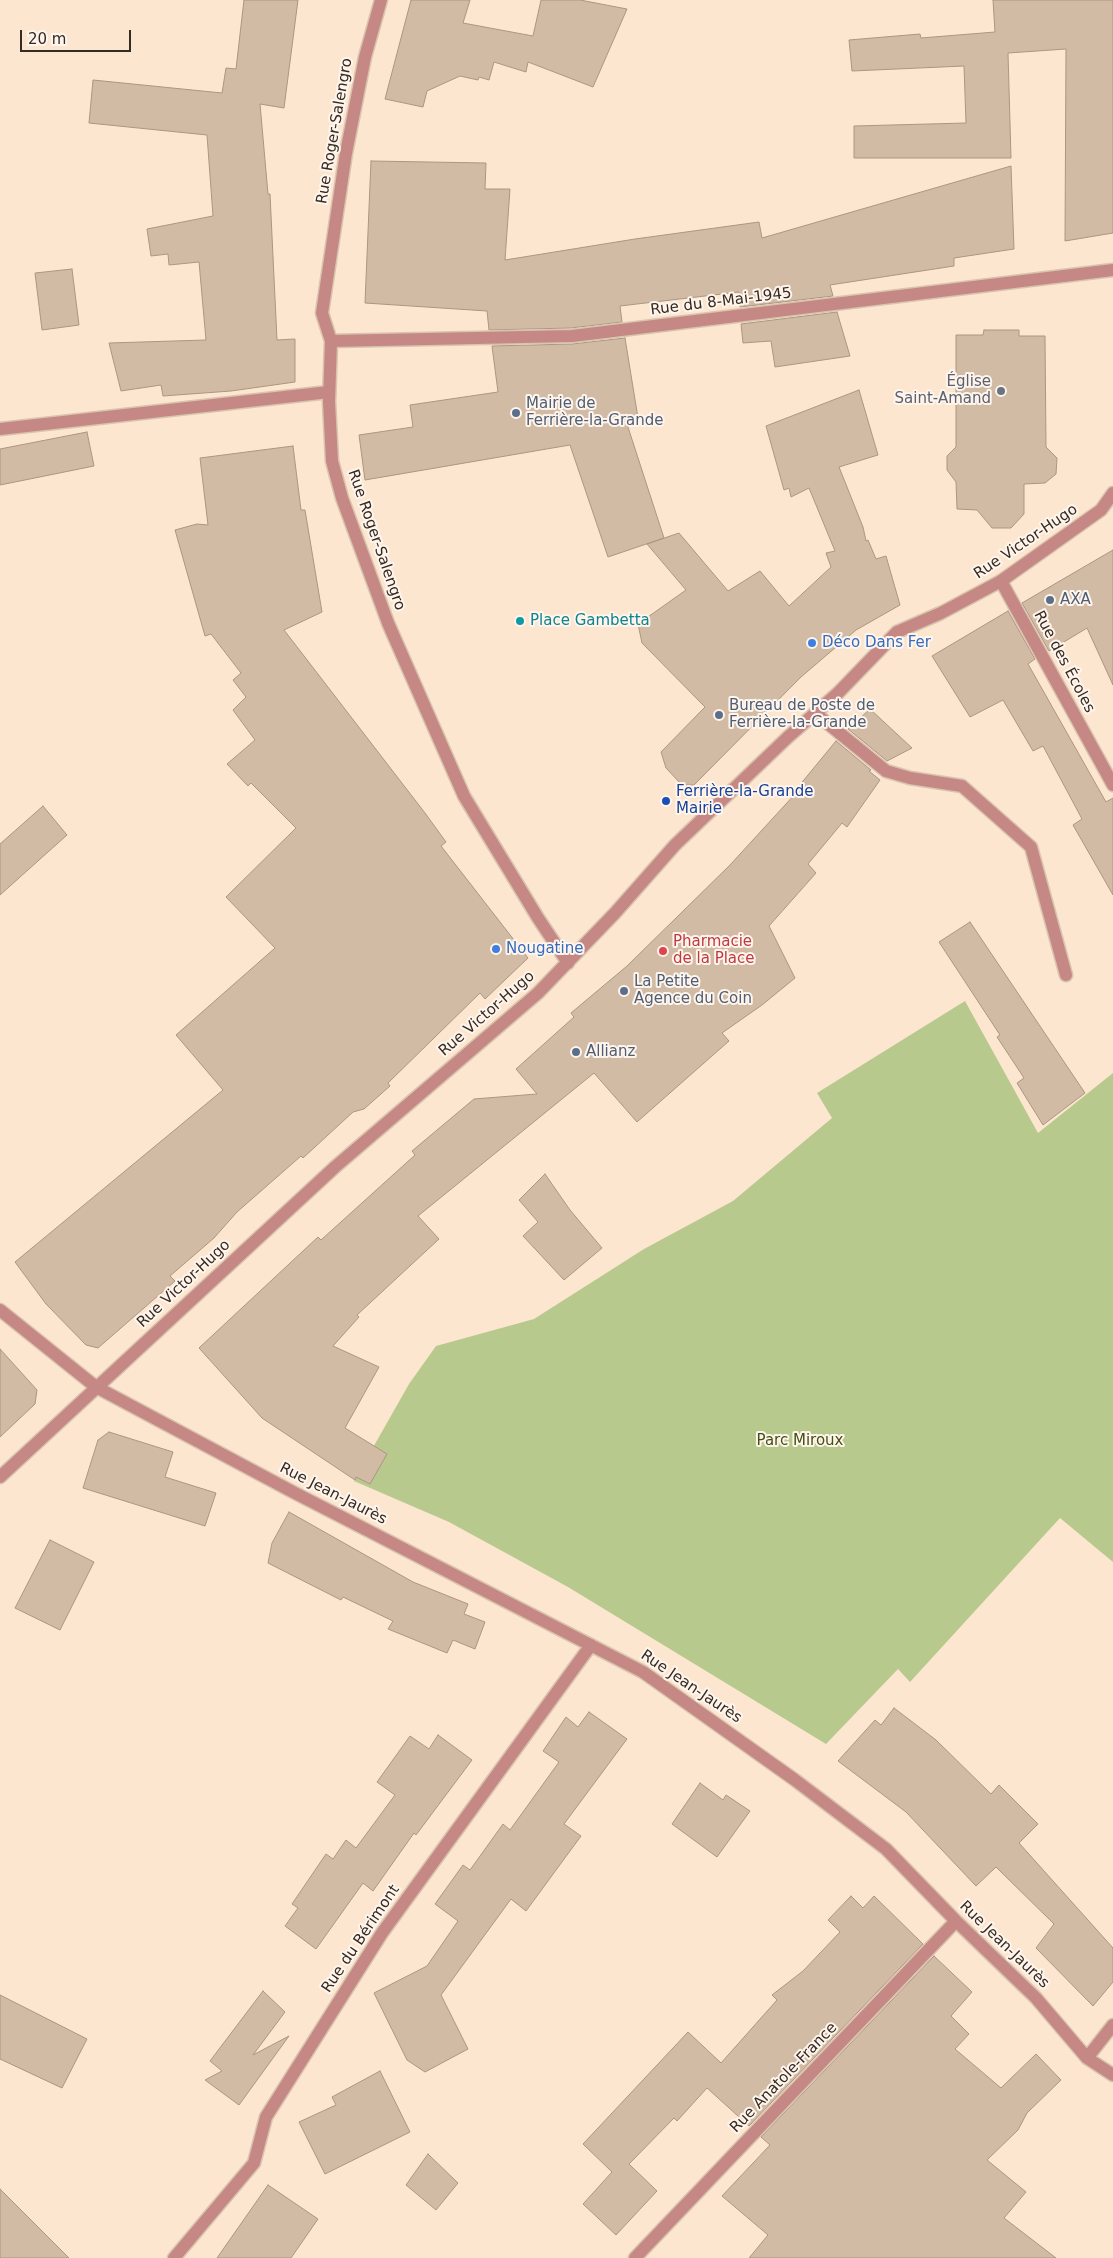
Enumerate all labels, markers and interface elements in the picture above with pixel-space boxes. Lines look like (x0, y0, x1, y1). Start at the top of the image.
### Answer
scale bar (22, 20, 134, 52)
text: 20 m (28, 30, 66, 48)
street label: Rue Roger-Salengro (313, 57, 357, 205)
street label: Rue du 8-Mai-1945 (649, 284, 793, 320)
place label: Église Saint-Amand (895, 373, 991, 408)
marker: Église Saint-Amand (995, 385, 1007, 397)
place label: Mairie de Ferrière-la-Grande (526, 395, 664, 430)
marker: Mairie de Ferrière-la-Grande (510, 407, 522, 419)
street label: Rue Roger-Salengro (343, 467, 409, 613)
street label: Rue Victor-Hugo (971, 501, 1081, 583)
place label: AXA (1060, 591, 1091, 609)
marker: AXA (1044, 594, 1056, 606)
street label: Rue des Écoles (1030, 608, 1098, 716)
place label: Place Gambetta (530, 612, 650, 630)
marker: Place Gambetta (514, 615, 526, 627)
place label: Déco Dans Fer (822, 634, 931, 652)
marker: Déco Dans Fer (806, 637, 818, 649)
place label: Bureau de Poste de Ferrière-la-Grande (729, 697, 875, 732)
marker: Bureau de Poste de Ferrière-la-Grande (713, 709, 725, 721)
place label: Ferrière-la-Grande Mairie (676, 783, 814, 818)
marker: Ferrière-la-Grande Mairie (660, 795, 672, 807)
place label: Pharmacie de la Place (673, 933, 755, 968)
place label: Nougatine (506, 940, 583, 958)
marker: Nougatine (490, 943, 502, 955)
marker: Pharmacie de la Place (657, 945, 669, 957)
street label: Rue Victor-Hugo (436, 968, 538, 1060)
place label: La Petite Agence du Coin (634, 973, 752, 1008)
marker: La Petite Agence du Coin (618, 985, 630, 997)
place label: Allianz (586, 1043, 635, 1061)
marker: Allianz (570, 1046, 582, 1058)
street label: Rue Victor-Hugo (134, 1236, 234, 1332)
park label: Parc Miroux (757, 1432, 843, 1450)
street label: Rue Jean-Jaurès (276, 1459, 390, 1529)
street label: Rue Jean-Jaurès (637, 1647, 745, 1727)
street label: Rue du Bérimont (318, 1882, 404, 1996)
street label: Rue Jean-Jaurès (955, 1898, 1053, 1992)
street label: Rue Anatole-France (727, 2019, 841, 2137)

